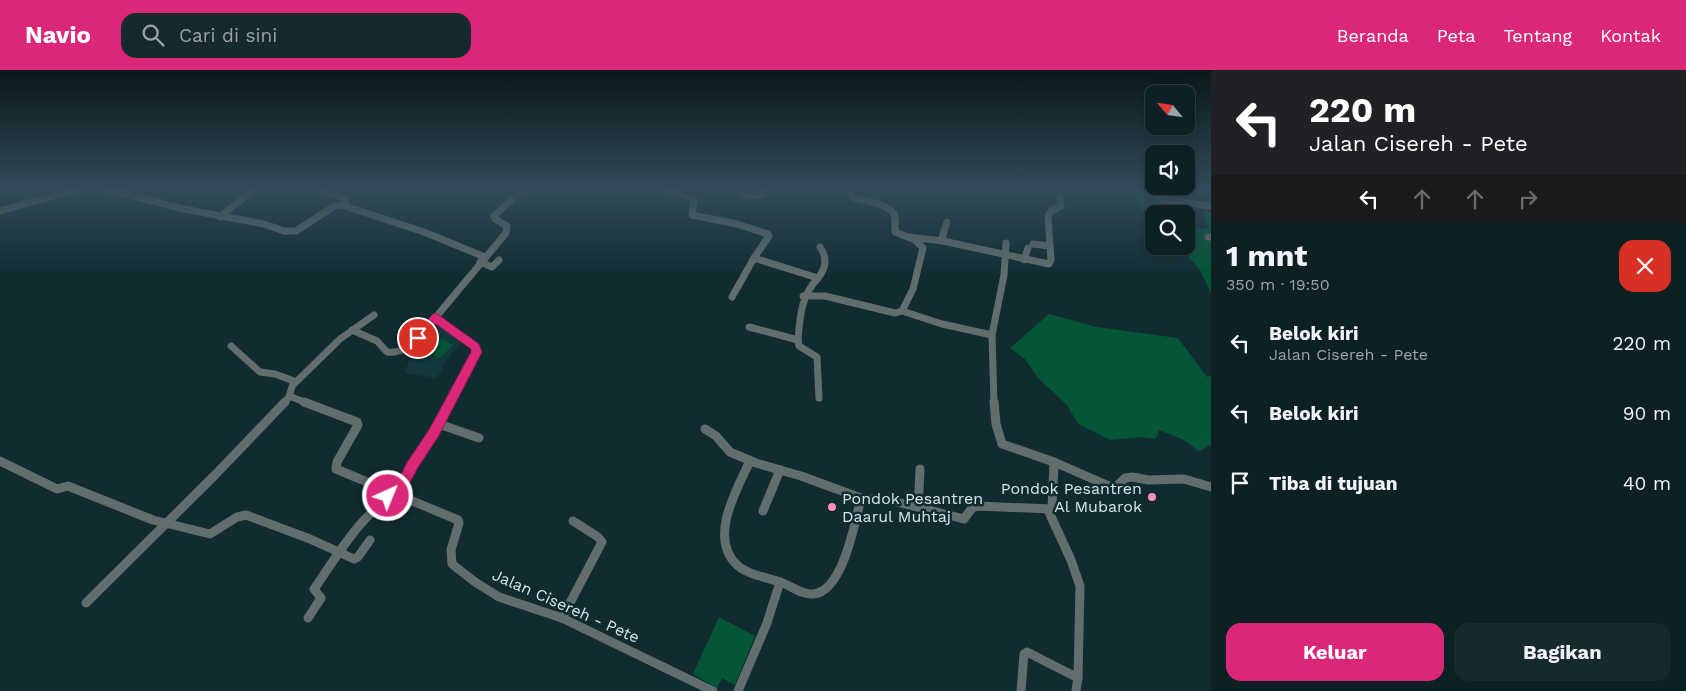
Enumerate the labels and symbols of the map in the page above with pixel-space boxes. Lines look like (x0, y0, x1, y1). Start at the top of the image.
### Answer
north arrow (1145, 85, 1195, 135)
pin (397, 317, 439, 359)
position arrow (361, 469, 413, 521)
place label: Pondok Pesantren Al Mubarok (1001, 479, 1142, 516)
place label: Pondok Pesantren Daarul Muhtaj (842, 489, 983, 526)
marker: Pondok Pesantren Al Mubarok (1146, 491, 1158, 503)
marker: Pondok Pesantren Daarul Muhtaj (826, 501, 838, 513)
street label: Jalan Cisereh - Pete (489, 565, 643, 647)

